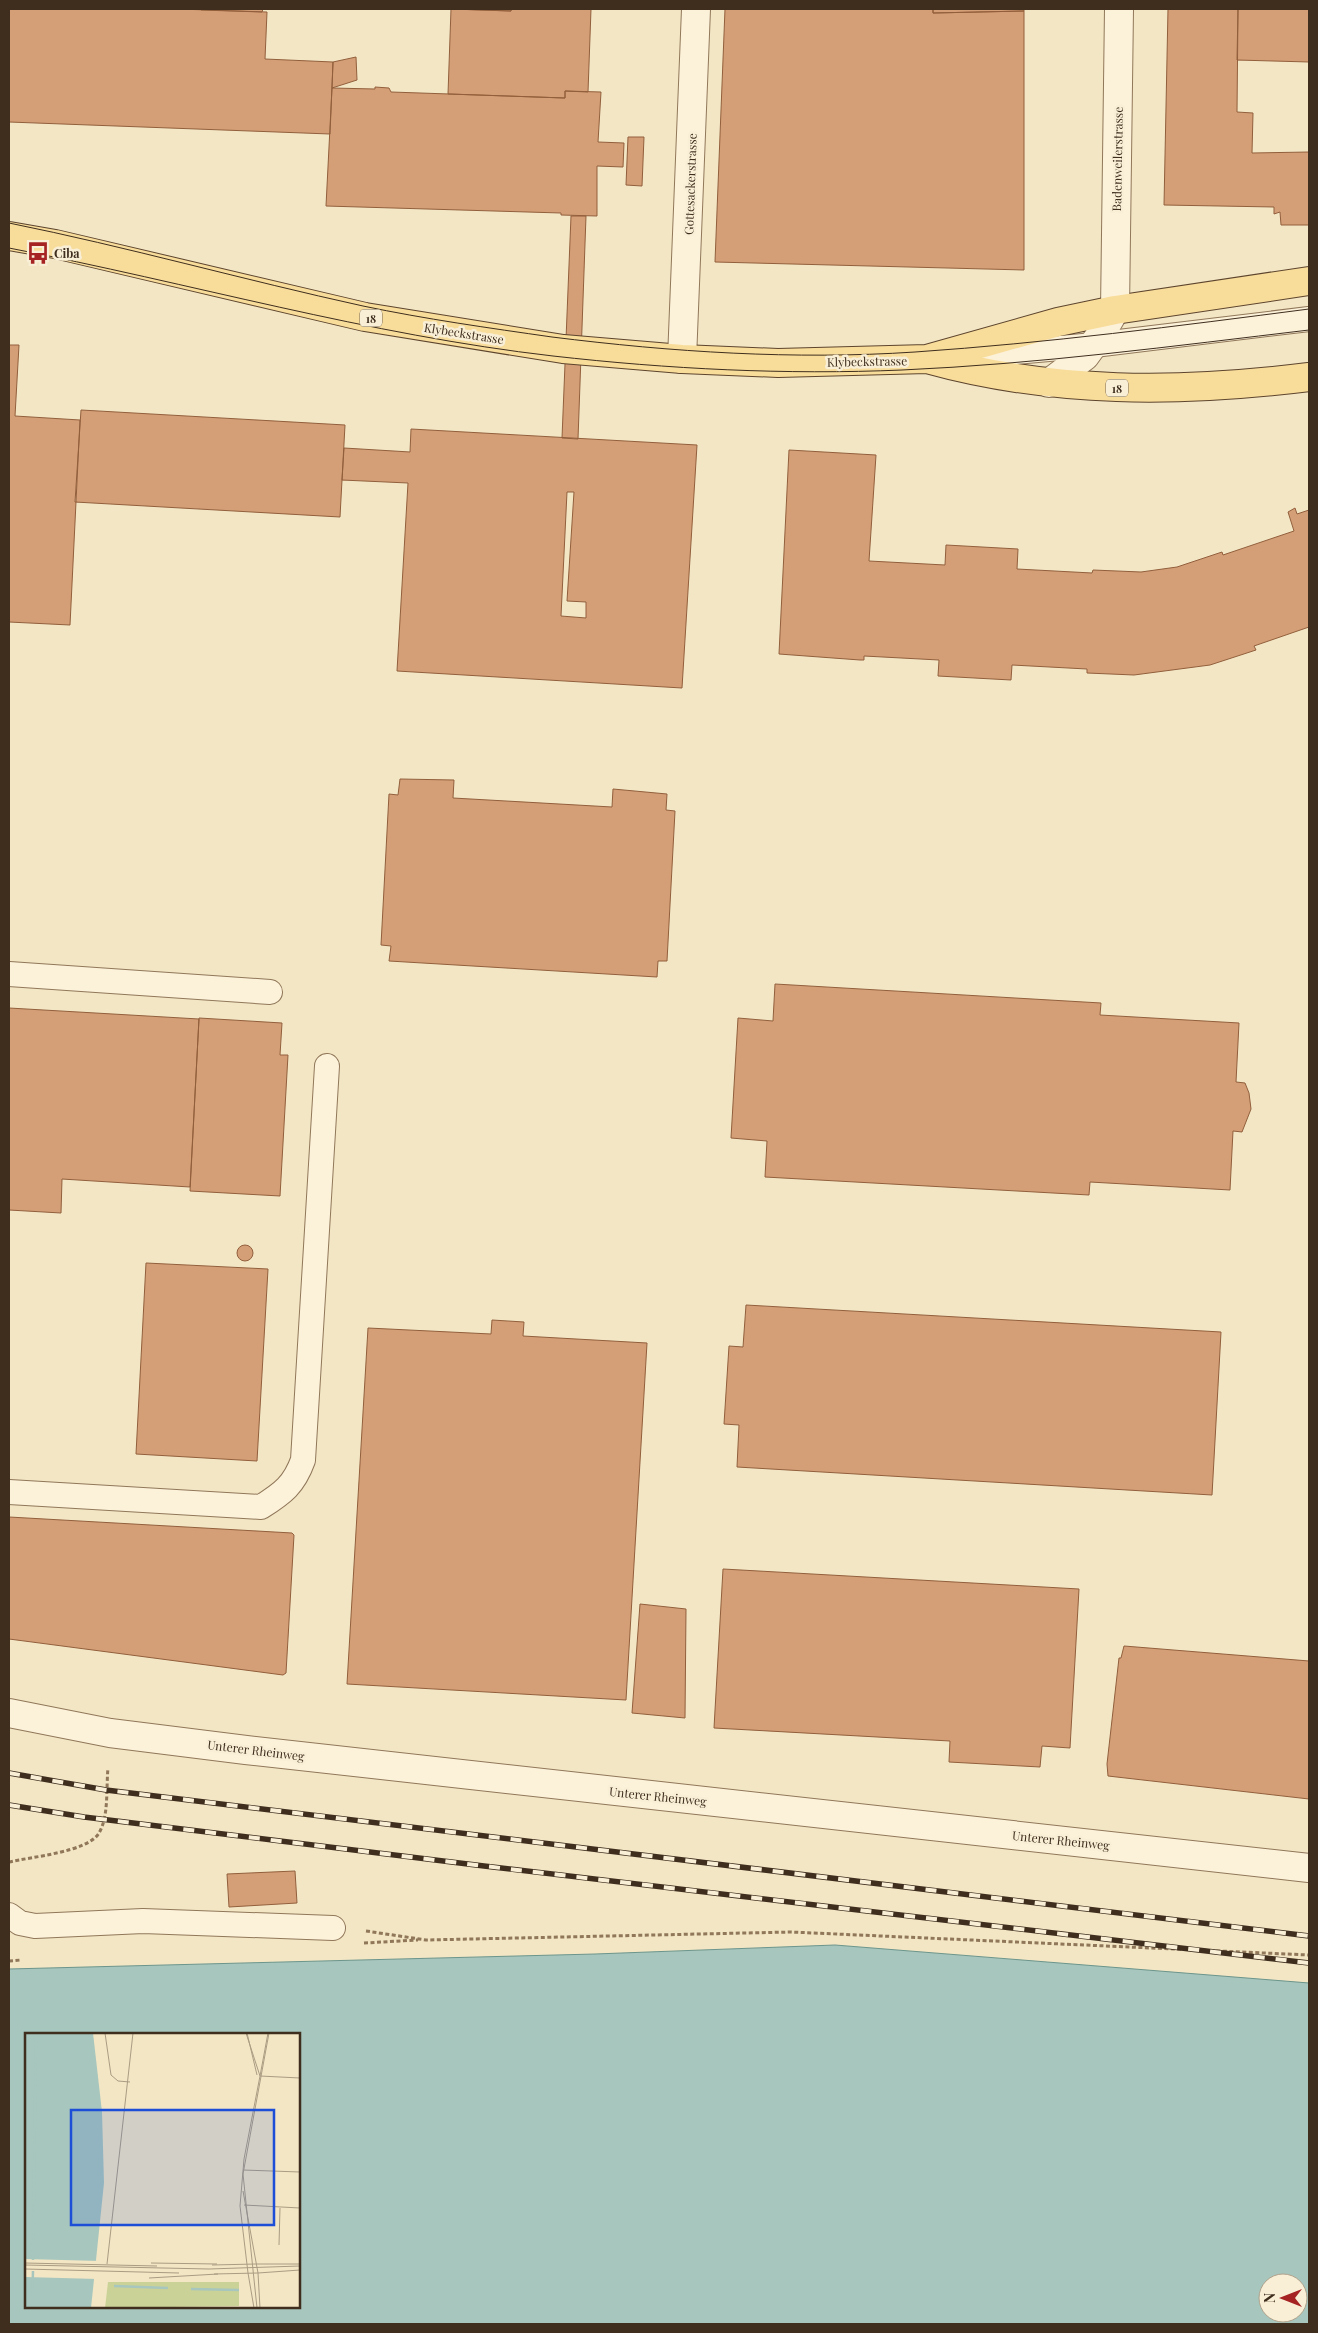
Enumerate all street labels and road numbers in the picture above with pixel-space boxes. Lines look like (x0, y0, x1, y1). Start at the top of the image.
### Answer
street label: Badenweilerstrasse (1108, 107, 1126, 211)
street label: Gottesackerstrasse (680, 133, 700, 235)
road number: 18 (360, 310, 382, 326)
street label: Klybeckstrasse (423, 319, 505, 347)
street label: Klybeckstrasse (827, 352, 907, 370)
road number: 18 (1106, 379, 1128, 396)
street label: Unterer Rheinweg (207, 1736, 306, 1764)
street label: Unterer Rheinweg (609, 1783, 708, 1809)
street label: Unterer Rheinweg (1012, 1827, 1111, 1853)

